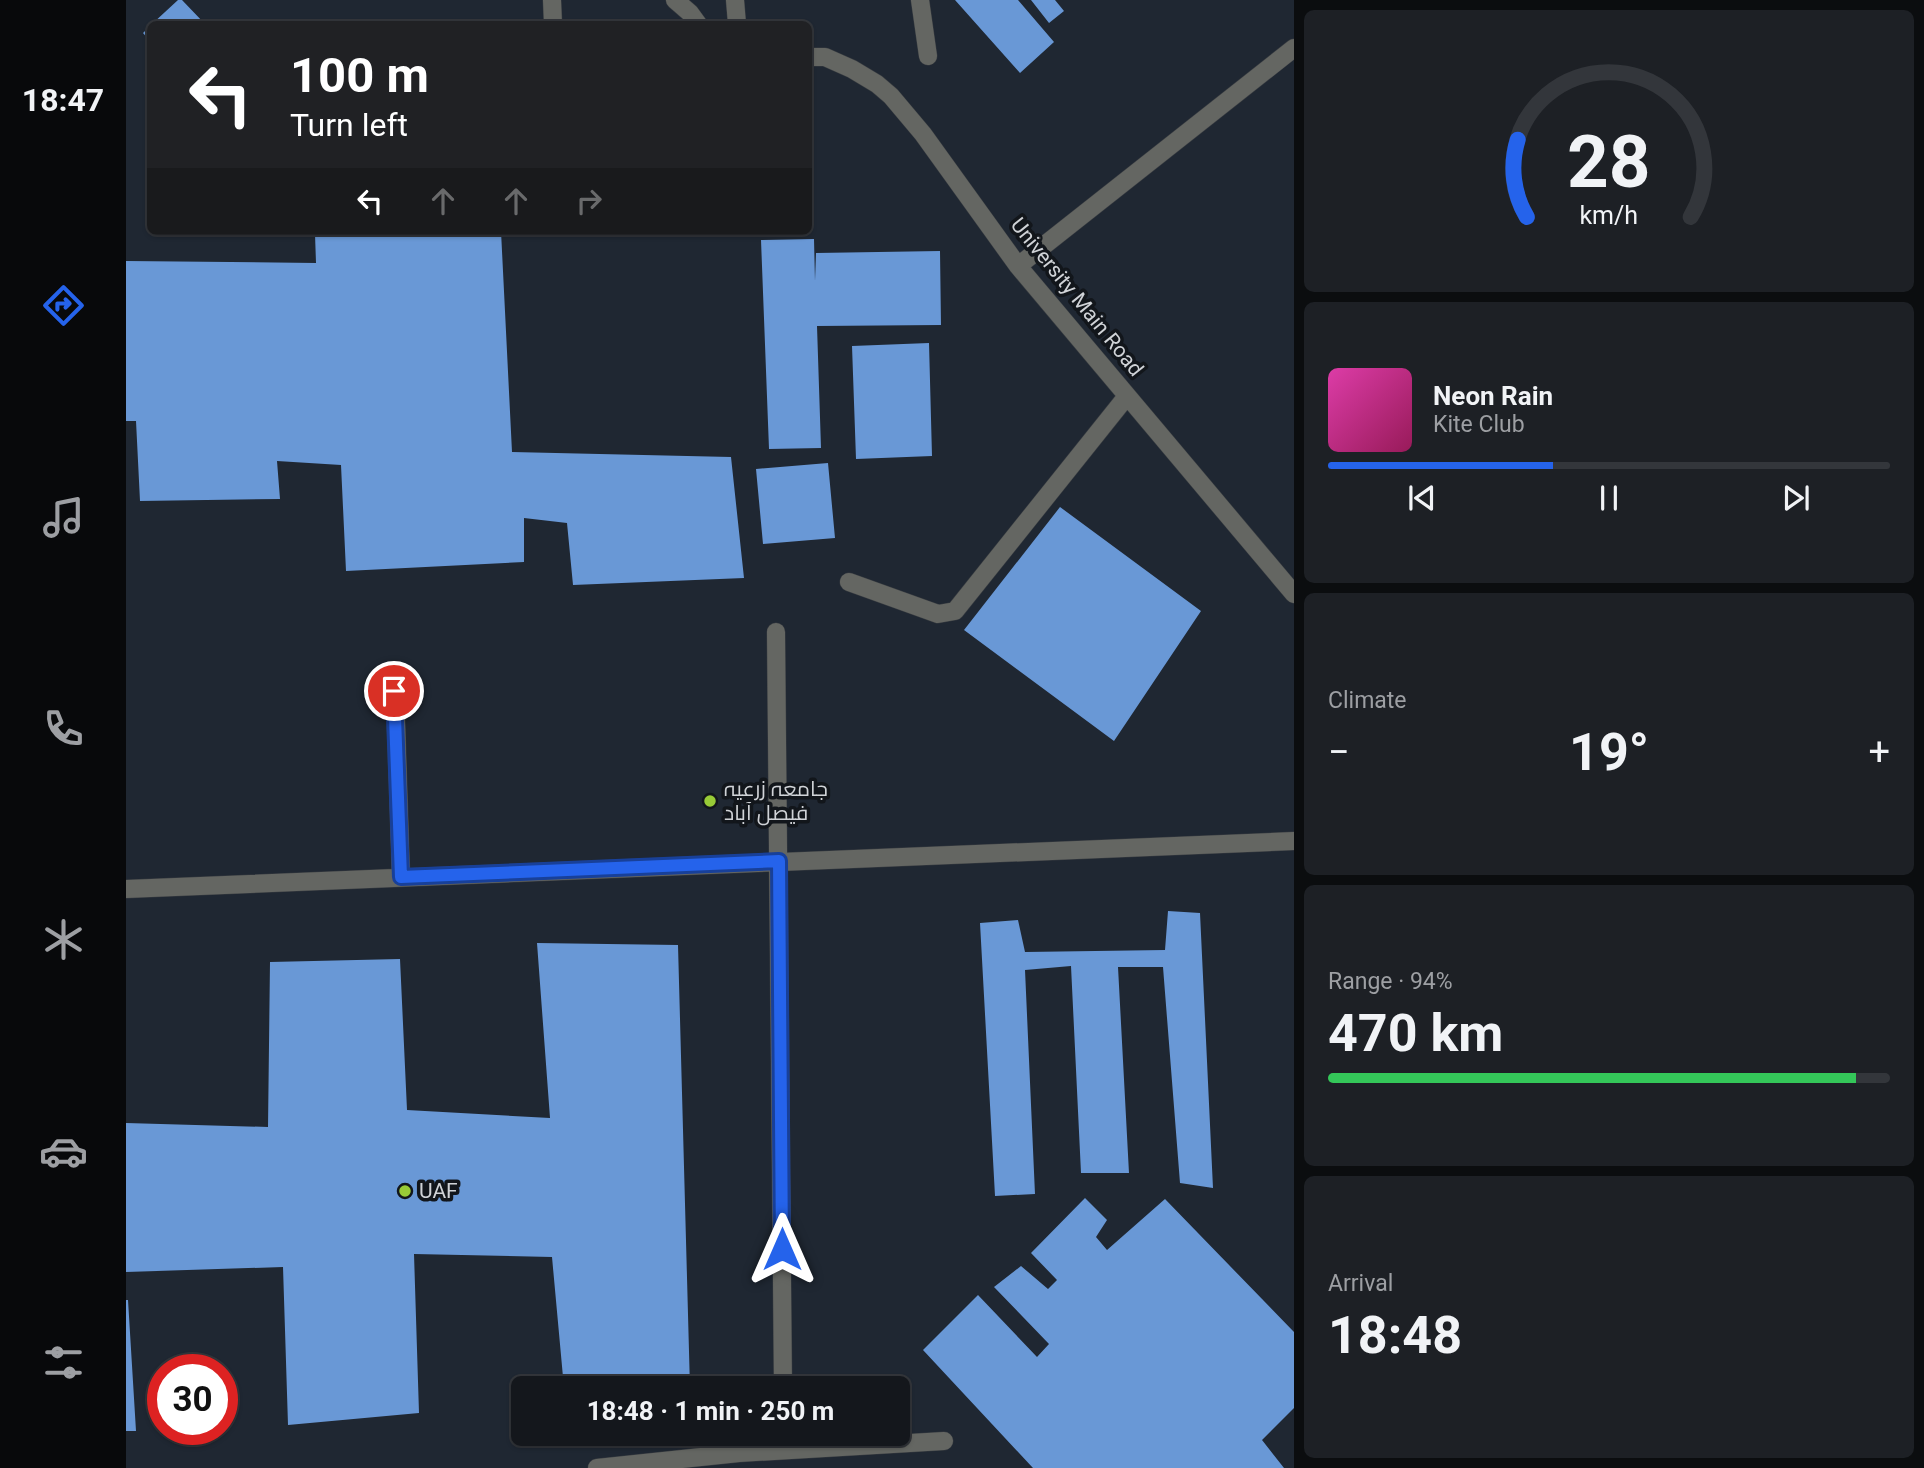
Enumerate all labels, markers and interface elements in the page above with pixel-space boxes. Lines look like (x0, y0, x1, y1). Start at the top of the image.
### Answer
text: 100 m (290, 47, 429, 104)
icon: left (175, 49, 266, 140)
text: 18:47 (22, 81, 104, 119)
text: Turn left (290, 106, 408, 144)
text: 28 (1567, 119, 1651, 205)
icon: left (351, 182, 389, 220)
icon: ahead (424, 182, 462, 220)
icon: ahead (497, 182, 535, 220)
icon: right (570, 182, 608, 220)
text: km/h (1580, 201, 1638, 230)
street label: University Main Road (1006, 213, 1148, 381)
icon: directions (39, 281, 88, 330)
text: Neon Rain (1433, 381, 1553, 411)
text: Kite Club (1433, 411, 1525, 438)
icon: previous (1403, 479, 1441, 517)
icon: pause (1590, 479, 1628, 517)
icon: next (1777, 479, 1815, 517)
icon: music (39, 493, 88, 542)
pin (364, 661, 424, 721)
icon: arrive (375, 672, 413, 710)
text: Climate (1328, 687, 1407, 714)
icon: phone (39, 704, 88, 753)
text: 19° (1569, 722, 1649, 783)
text: − (1328, 730, 1350, 774)
text: + (1868, 730, 1890, 774)
place label: جامعہ زرعیہ فیصل آباد (724, 777, 828, 826)
marker: جامعہ زرعیہ فیصل آباد (702, 793, 718, 809)
icon: climate (39, 915, 88, 964)
text: Range · 94% (1328, 968, 1453, 995)
text: 470 km (1328, 1003, 1503, 1064)
icon: car (39, 1127, 88, 1176)
place label: UAF (419, 1179, 458, 1203)
marker: UAF (397, 1183, 413, 1199)
position arrow (745, 1212, 819, 1286)
text: Arrival (1328, 1270, 1393, 1297)
text: 18:48 (1328, 1305, 1462, 1366)
icon: filters (39, 1338, 88, 1387)
speed limit sign: 30 (147, 1354, 238, 1445)
text: 18:48 · 1 min · 250 m (587, 1396, 834, 1426)

